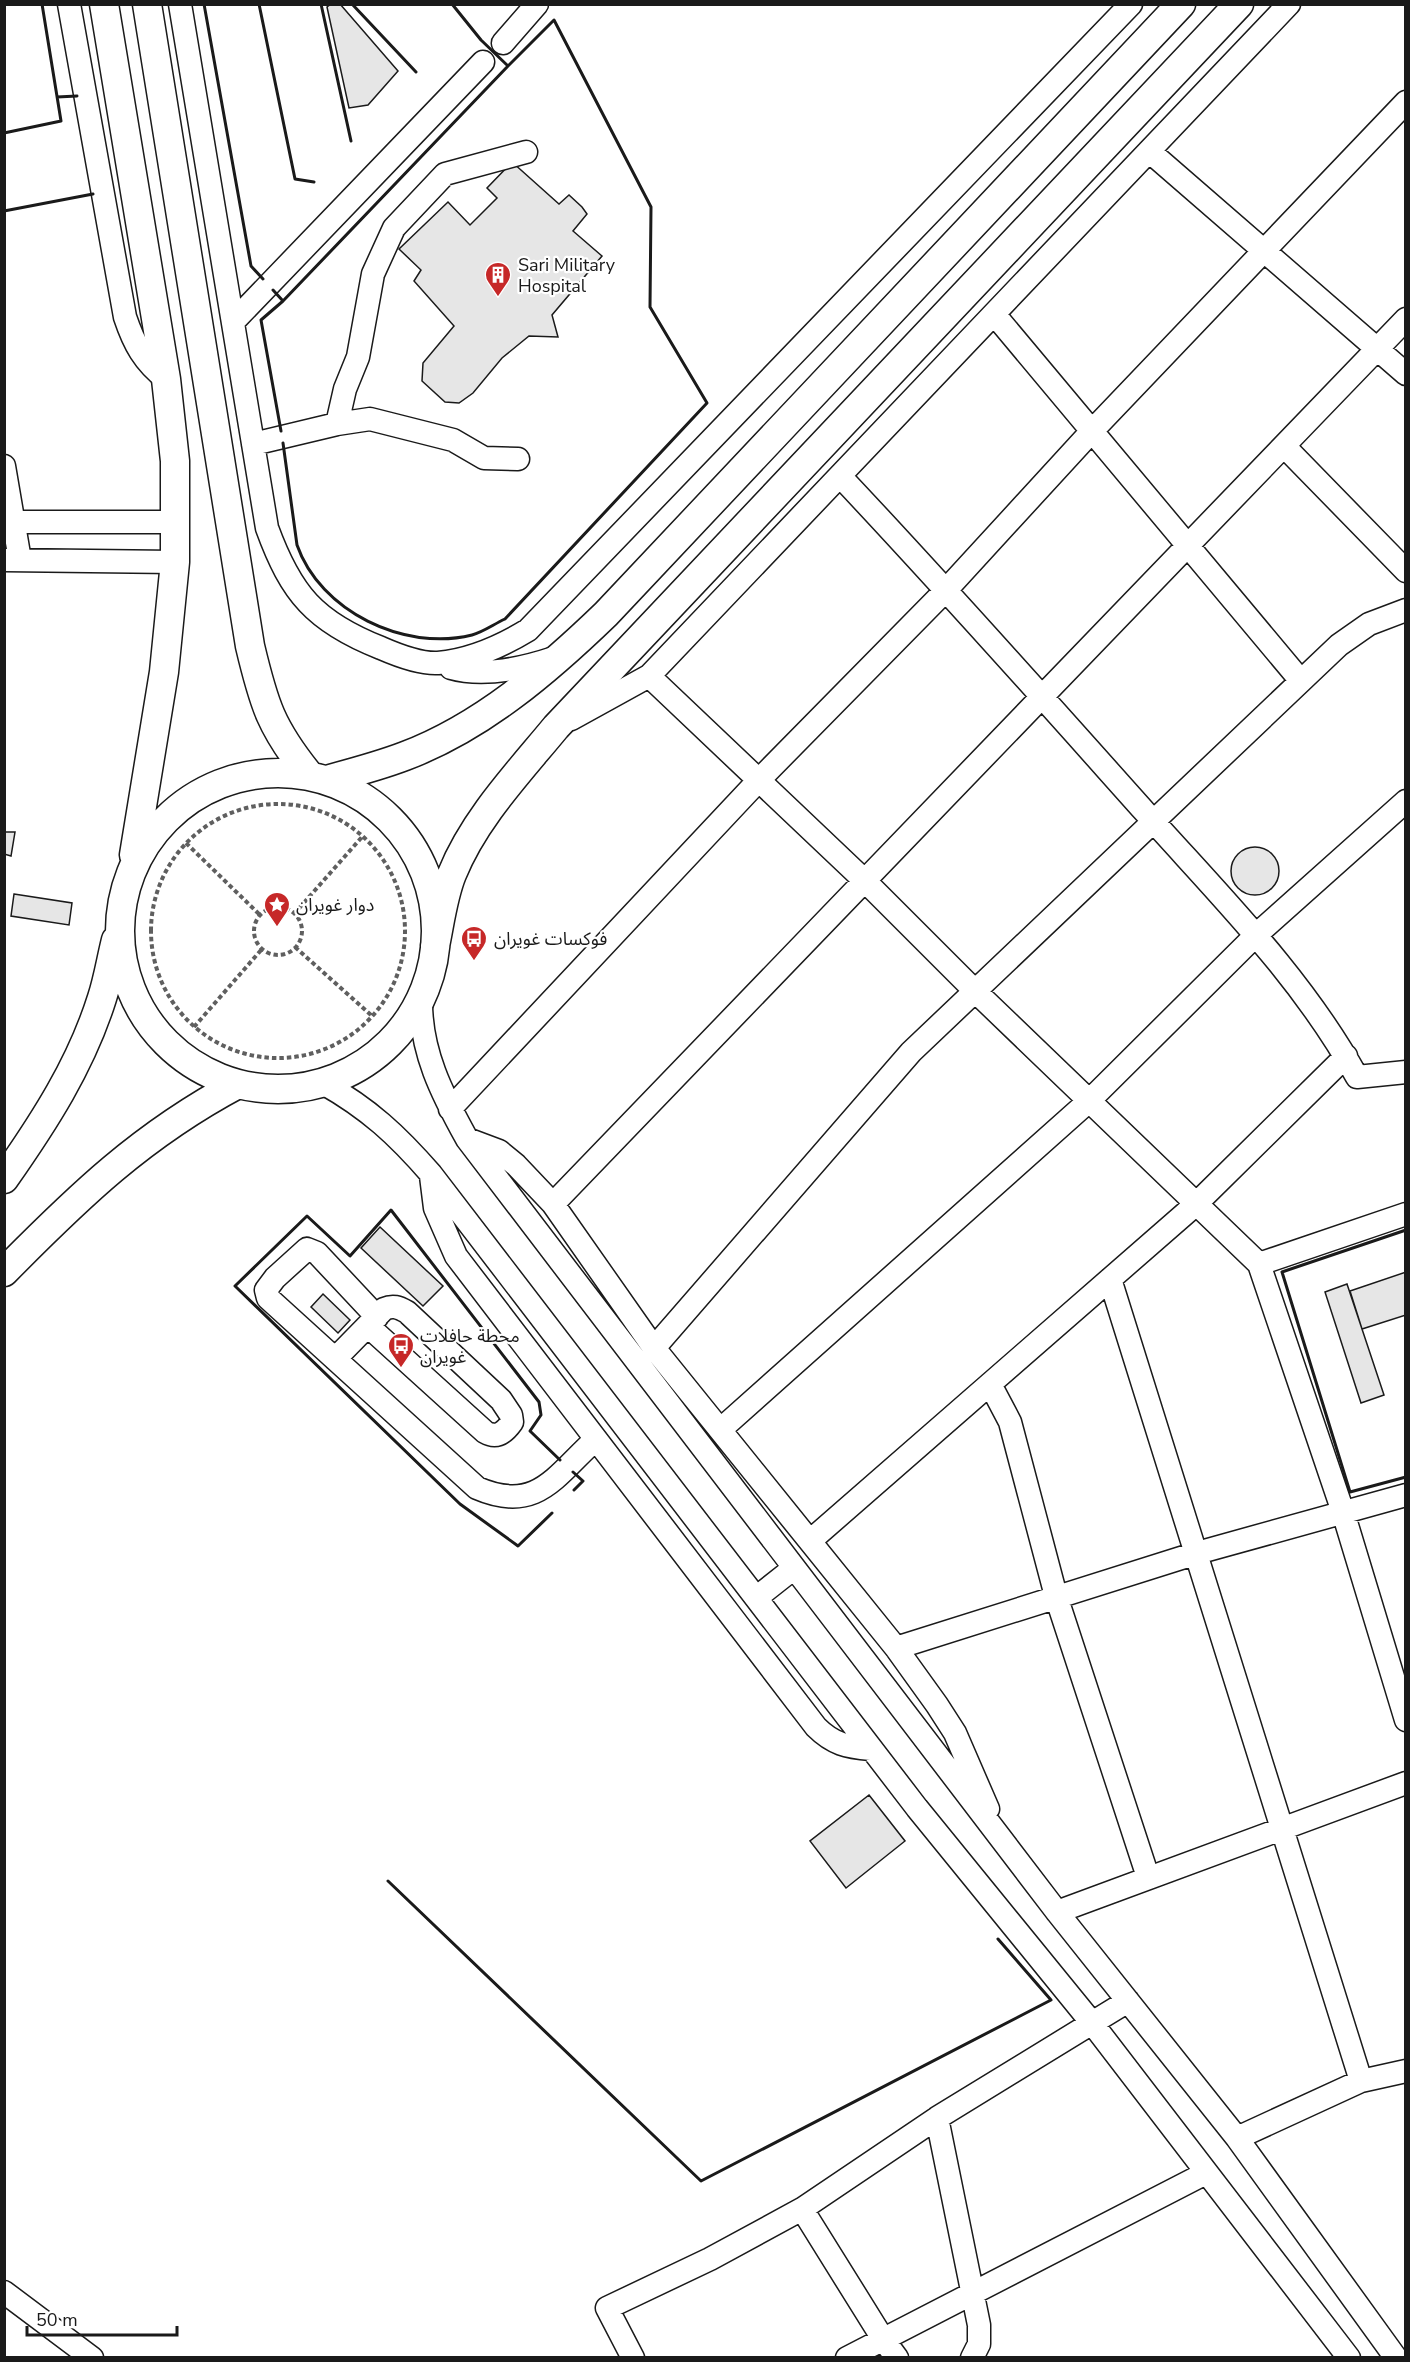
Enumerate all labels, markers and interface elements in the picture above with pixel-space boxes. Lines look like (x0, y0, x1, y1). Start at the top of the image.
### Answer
place label: Sari Military Hospital (518, 253, 616, 298)
building icon: Sari Military Hospital (483, 260, 513, 298)
place icon: دوار غويران (262, 890, 292, 928)
place label: دوار غويران (296, 893, 374, 917)
bus stop icon: فوكسات غويران (459, 924, 489, 962)
place label: فوكسات غويران (494, 927, 607, 951)
place label: محطة حافلات غويران (420, 1324, 520, 1369)
bus stop icon: محطة حافلات غويران (386, 1331, 416, 1369)
scale bar (27, 2299, 177, 2337)
text: 50 m (36, 2308, 78, 2332)

